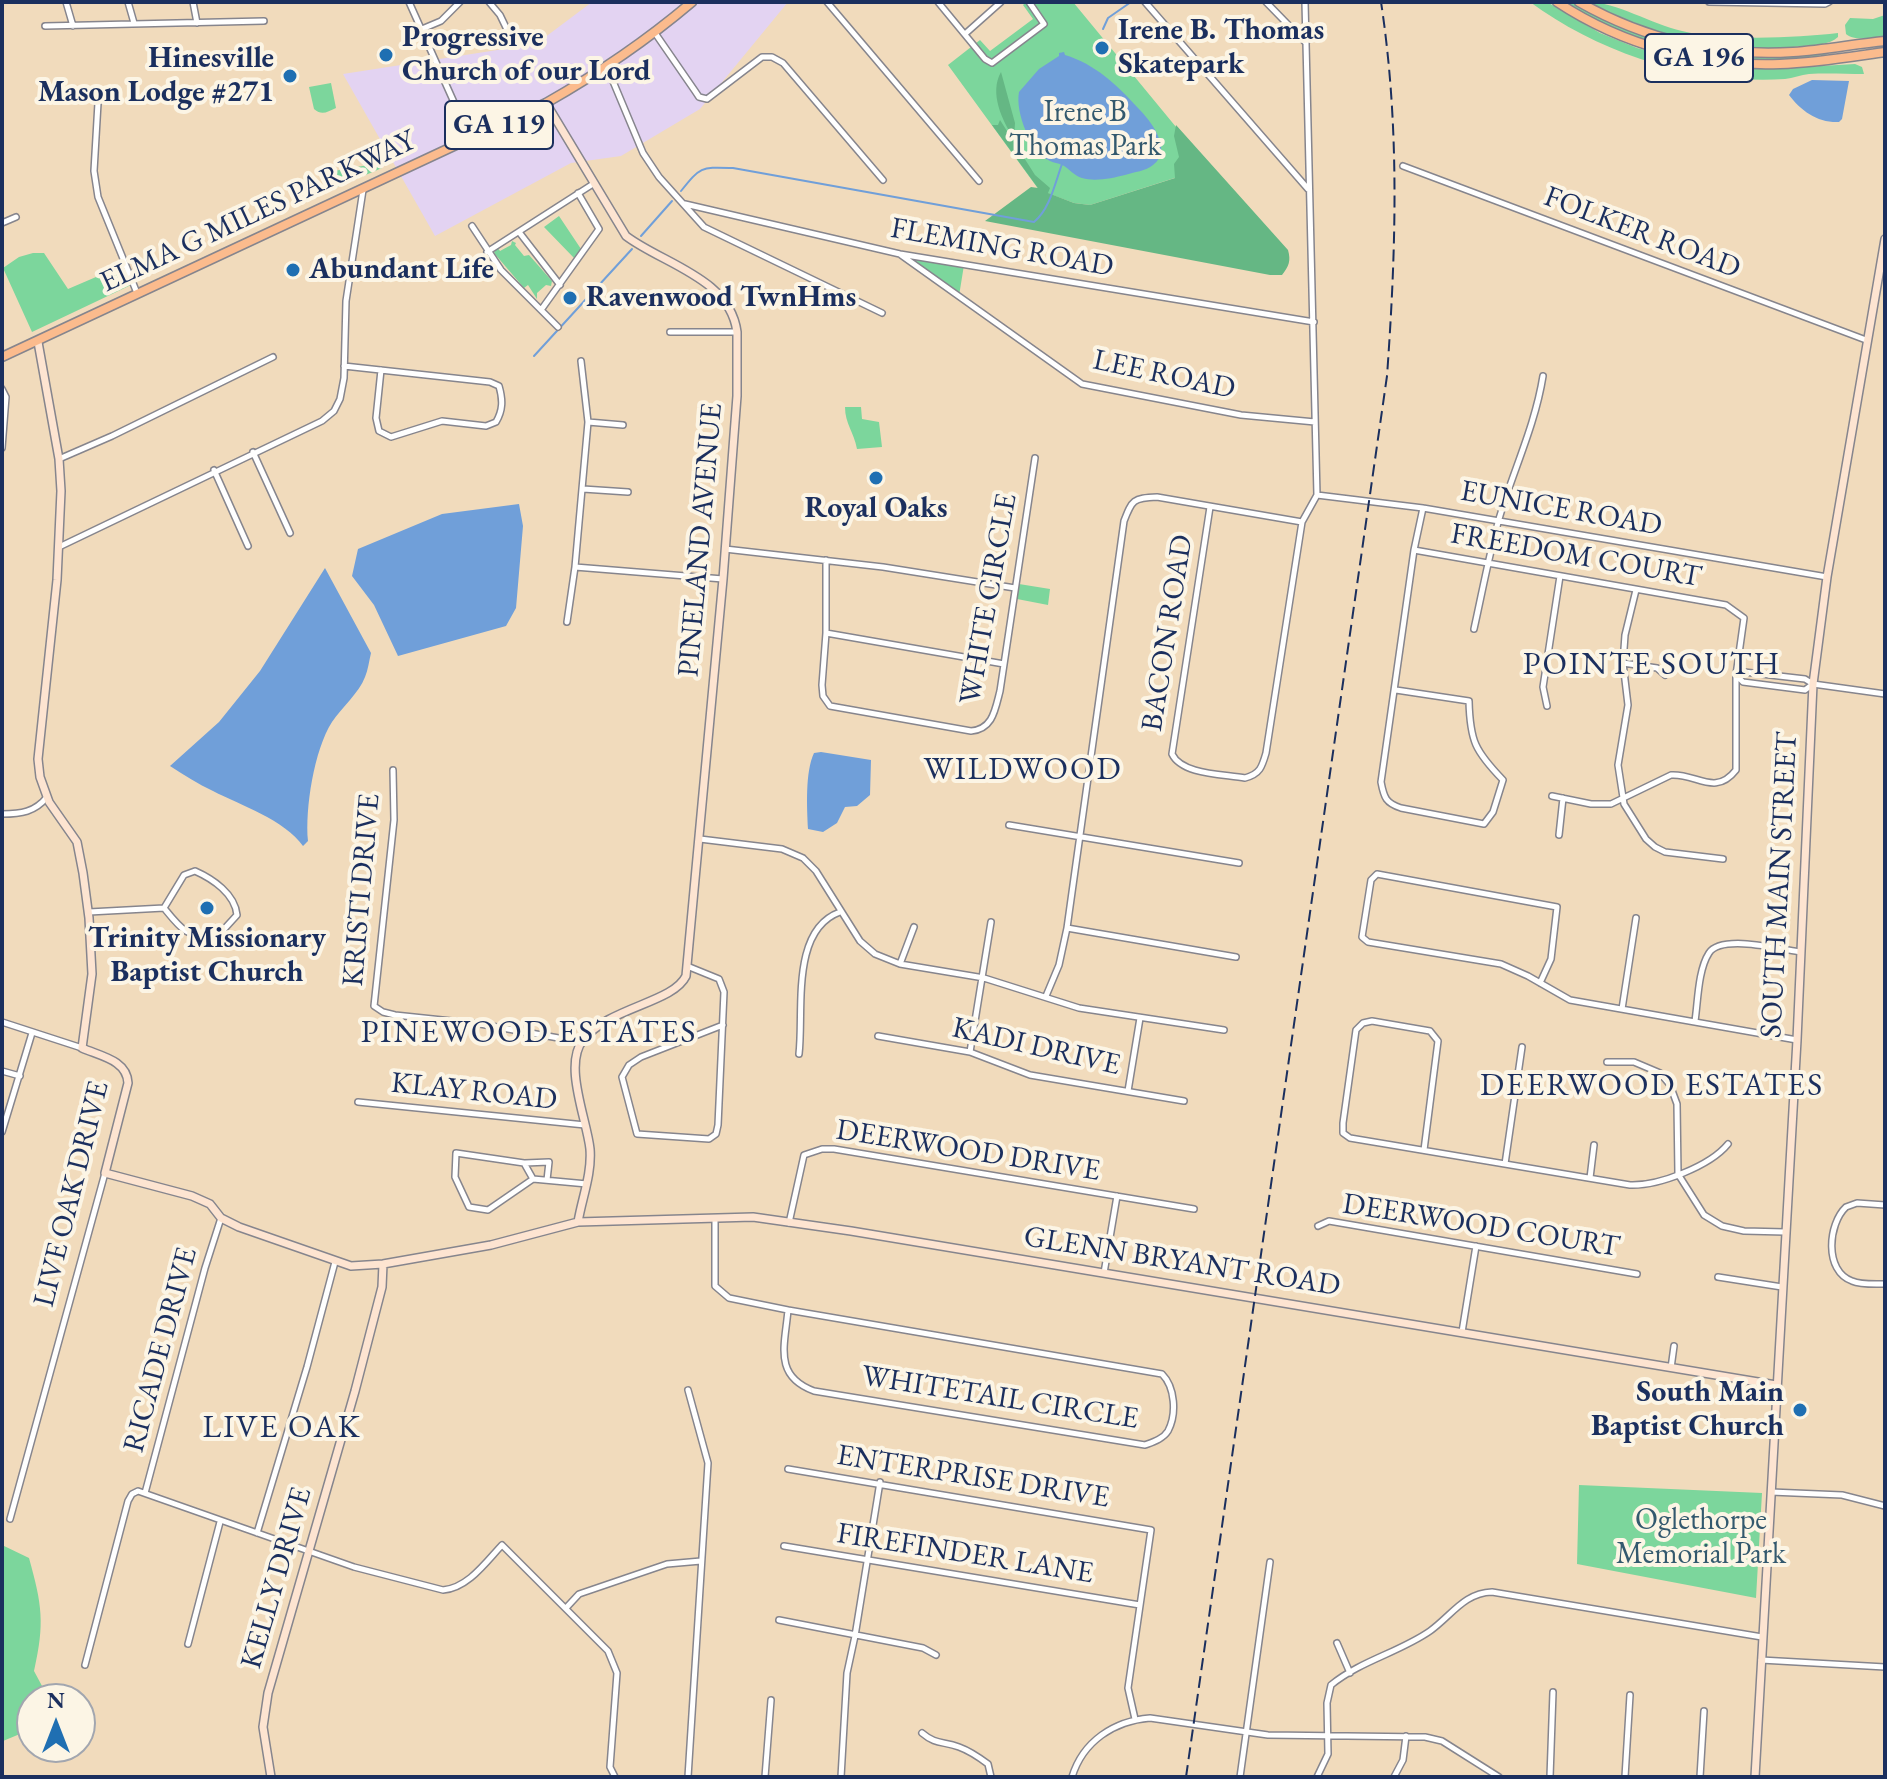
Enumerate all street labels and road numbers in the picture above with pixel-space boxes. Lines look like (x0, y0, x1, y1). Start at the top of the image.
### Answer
road number: GA 196 (1645, 34, 1753, 82)
road number: GA 119 (445, 101, 553, 149)
street label: ELMA G MILES PARKWAY (95, 123, 421, 301)
street label: FOLKER ROAD (1539, 179, 1745, 287)
street label: FLEMING ROAD (888, 211, 1116, 285)
street label: LEE ROAD (1090, 342, 1238, 408)
street label: PINELAND AVENUE (671, 402, 731, 678)
street label: EUNICE ROAD (1457, 474, 1665, 544)
street label: WHITE CIRCLE (953, 491, 1025, 707)
street label: FREEDOM COURT (1448, 516, 1704, 596)
street label: BACON ROAD (1135, 532, 1201, 734)
street label: SOUTH MAIN STREET (1754, 731, 1806, 1039)
street label: KRISTI DRIVE (336, 792, 388, 988)
street label: KADI DRIVE (948, 1010, 1124, 1084)
street label: KLAY ROAD (389, 1065, 559, 1119)
street label: LIVE OAK DRIVE (27, 1077, 117, 1311)
street label: DEERWOOD DRIVE (834, 1112, 1102, 1190)
street label: DEERWOOD COURT (1340, 1186, 1622, 1266)
street label: GLENN BRYANT ROAD (1021, 1219, 1343, 1305)
street label: RICADE DRIVE (116, 1244, 206, 1456)
street label: WHITETAIL CIRCLE (859, 1358, 1141, 1438)
street label: ENTERPRISE DRIVE (834, 1438, 1112, 1516)
street label: KELLY DRIVE (234, 1483, 320, 1673)
street label: FIREFINDER LANE (834, 1516, 1096, 1592)

